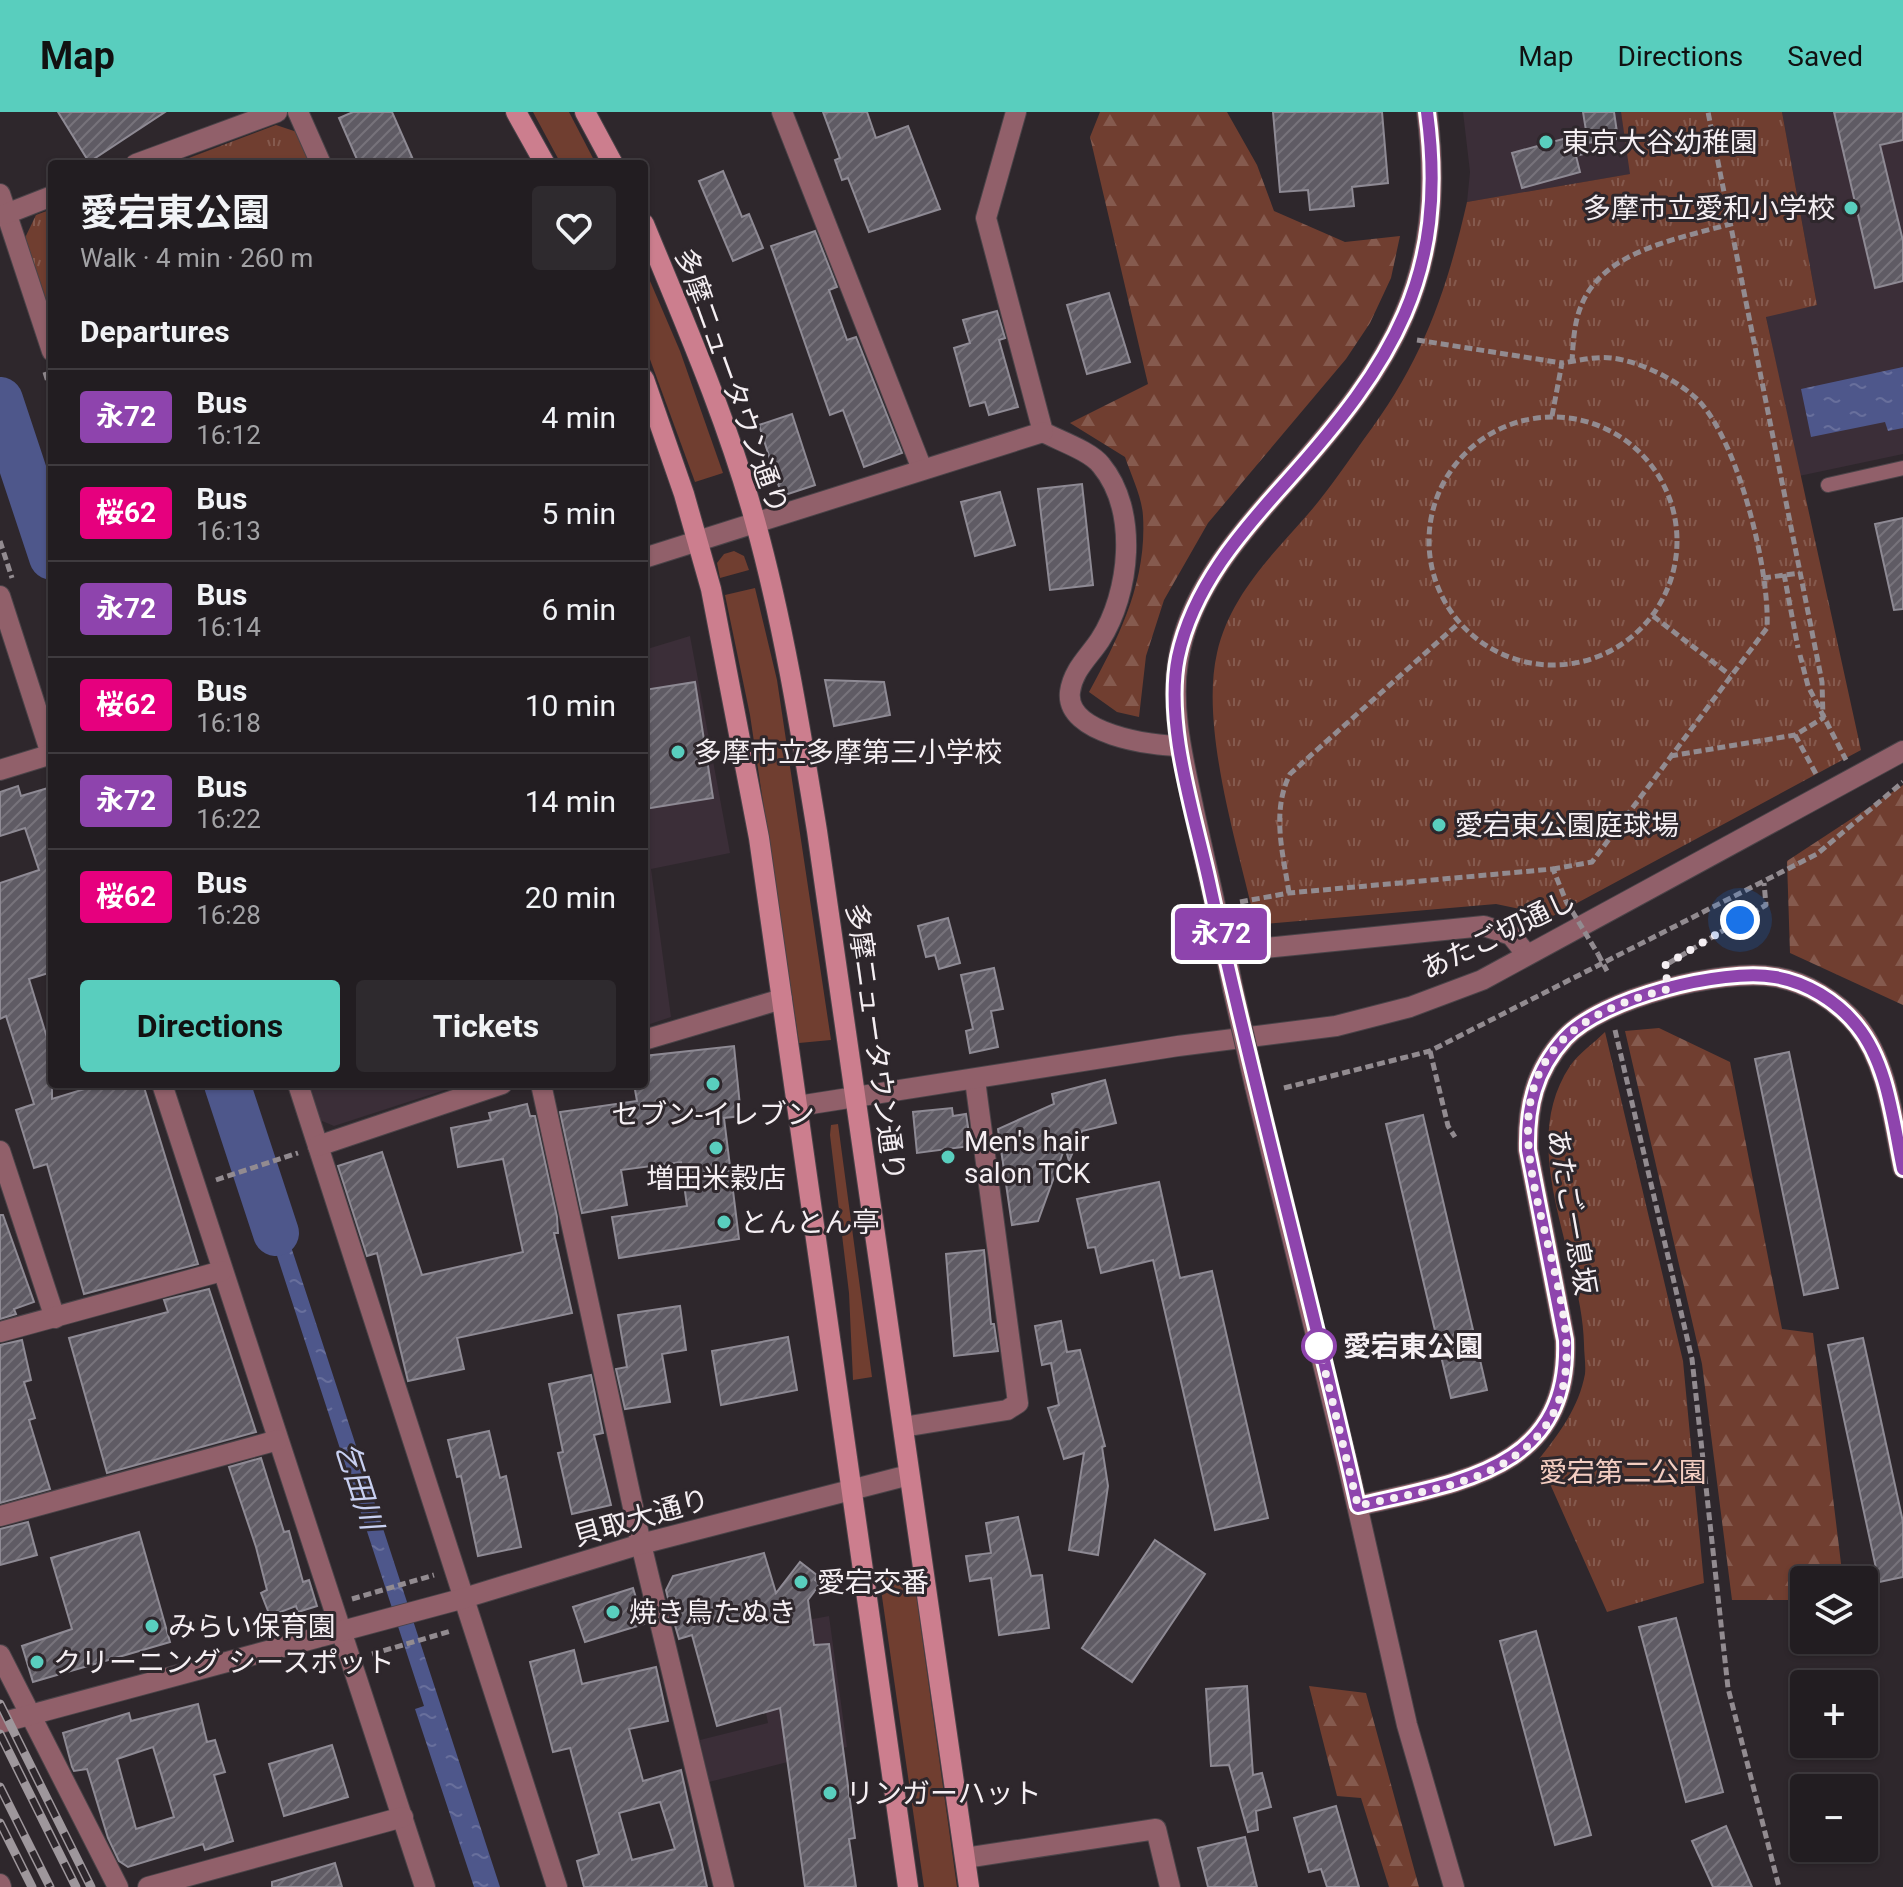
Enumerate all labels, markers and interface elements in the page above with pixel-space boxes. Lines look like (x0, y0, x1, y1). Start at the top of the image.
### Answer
text: Map (40, 34, 115, 78)
text: Map (1518, 40, 1574, 73)
text: Directions (1618, 40, 1743, 73)
text: Saved (1787, 40, 1863, 73)
place label: 東京大谷幼稚園 (1562, 126, 1758, 159)
marker: 東京大谷幼稚園 (1537, 133, 1555, 151)
button: heart (532, 186, 616, 270)
text: 愛宕東公園 (80, 191, 270, 235)
place label: 多摩市立愛和小学校 (1583, 192, 1835, 225)
marker: 多摩市立愛和小学校 (1842, 199, 1860, 217)
text: Walk · 4 min · 260 m (80, 243, 313, 273)
street label: 多摩ニュータウン通り (668, 244, 795, 518)
text: Departures (80, 314, 230, 349)
text: Bus (196, 385, 248, 420)
text: 永72 (96, 400, 156, 433)
text: 4 min (542, 400, 616, 435)
text: 16:12 (196, 420, 261, 450)
text: Bus (196, 481, 248, 516)
text: 桜62 (96, 496, 156, 529)
text: 5 min (542, 496, 616, 531)
text: 16:13 (196, 516, 261, 546)
text: Bus (196, 577, 248, 612)
text: 永72 (96, 592, 156, 625)
text: 6 min (542, 592, 616, 627)
text: 16:14 (196, 612, 261, 642)
text: Bus (196, 673, 248, 708)
text: 桜62 (96, 688, 156, 721)
text: 10 min (525, 688, 616, 723)
text: 16:18 (196, 708, 261, 738)
place label: 多摩市立多摩第三小学校 (694, 736, 1002, 769)
marker: 多摩市立多摩第三小学校 (669, 743, 687, 761)
text: Bus (196, 769, 248, 804)
text: 永72 (96, 784, 156, 817)
text: 14 min (525, 784, 616, 819)
text: 16:22 (196, 804, 261, 834)
place label: 愛宕東公園庭球場 (1455, 809, 1679, 842)
marker: 愛宕東公園庭球場 (1430, 816, 1448, 834)
text: Bus (196, 865, 248, 900)
text: 桜62 (96, 880, 156, 913)
text: 20 min (525, 880, 616, 915)
street label: あたご切通し (1415, 883, 1581, 986)
text: 16:28 (196, 900, 261, 930)
your location (1720, 900, 1760, 940)
street label: 多摩ニュータウン通り (840, 901, 911, 1183)
line badge: 永72 (1175, 908, 1267, 960)
text: 永72 (1191, 917, 1251, 950)
button: Directions (80, 980, 340, 1072)
button: Tickets (356, 980, 616, 1072)
marker: セブン-イレブン (704, 1075, 722, 1093)
place label: セブン-イレブン (611, 1098, 815, 1131)
place label: Men's hair salon TCK (964, 1125, 1091, 1190)
street label: あたご一息坂 (1541, 1126, 1602, 1298)
marker: 増田米穀店 (707, 1139, 725, 1157)
marker: Men's hair salon TCK (939, 1148, 957, 1166)
place label: 増田米穀店 (646, 1162, 786, 1195)
place label: とんとん亭 (740, 1206, 880, 1239)
marker: とんとん亭 (715, 1213, 733, 1231)
marker: 愛宕東公園 (1302, 1329, 1336, 1363)
place label: 愛宕東公園 (1343, 1330, 1483, 1363)
water label: 乞田川 (329, 1438, 391, 1537)
park label: 愛宕第二公園 (1539, 1456, 1707, 1489)
street label: 貝取大通り (569, 1482, 713, 1553)
place label: 愛宕交番 (817, 1566, 929, 1599)
map controls (1790, 1566, 1878, 1862)
button: layers (1790, 1566, 1878, 1654)
marker: 愛宕交番 (792, 1573, 810, 1591)
place label: 焼き鳥たぬき (629, 1596, 796, 1629)
marker: 焼き鳥たぬき (604, 1603, 622, 1621)
place label: みらい保育園 (168, 1610, 336, 1643)
marker: みらい保育園 (143, 1617, 161, 1635)
place label: クリーニング シースポット (53, 1646, 395, 1679)
marker: クリーニング シースポット (28, 1653, 46, 1671)
button: + (1790, 1670, 1878, 1758)
button: − (1790, 1774, 1878, 1862)
place label: リンガーハット (846, 1777, 1041, 1810)
marker: リンガーハット (821, 1784, 839, 1802)

